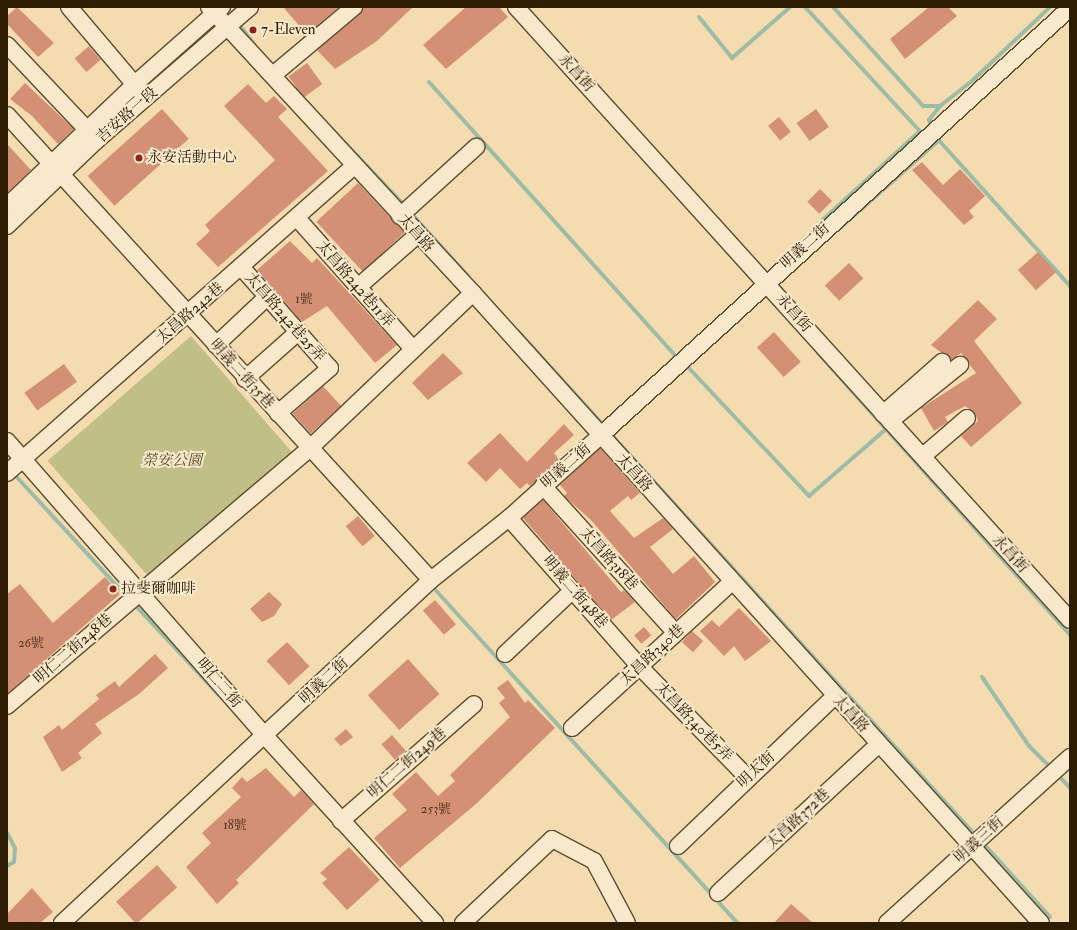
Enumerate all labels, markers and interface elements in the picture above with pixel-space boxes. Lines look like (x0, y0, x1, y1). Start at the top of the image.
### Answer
place label: 7-Eleven (261, 21, 315, 39)
marker: 7-Eleven (248, 25, 258, 35)
street label: 永昌街 (554, 50, 598, 96)
street label: 吉安路一段 (93, 84, 161, 146)
place label: 永安活動中心 (147, 149, 237, 167)
marker: 永安活動中心 (134, 153, 144, 163)
street label: 太昌路 (394, 210, 438, 256)
street label: 明義二街 (777, 219, 833, 273)
street label: 太昌路242巷11弄 (312, 237, 398, 331)
street label: 太昌路242巷25弄 (241, 269, 329, 365)
street label: 太昌路242巷 (153, 279, 227, 347)
street label: 永昌街 (772, 290, 816, 336)
house number: 1號 (295, 291, 313, 307)
street label: 明義二街35巷 (206, 336, 278, 412)
street label: 明義二街 (537, 440, 595, 492)
street label: 太昌路 (612, 450, 656, 496)
park label: 榮安公園 (142, 452, 202, 470)
street label: 太昌路318巷 (576, 524, 642, 594)
street label: 永昌街 (988, 531, 1032, 577)
street label: 明義二街48巷 (539, 552, 611, 632)
place label: 拉斐爾咖啡 (121, 580, 196, 598)
marker: 拉斐爾咖啡 (108, 584, 118, 594)
street label: 明仁二街248巷 (30, 610, 116, 688)
street label: 太昌路340巷 (616, 621, 688, 689)
house number: 26號 (18, 635, 44, 651)
street label: 明仁二街 (193, 654, 245, 712)
street label: 明義二街 (296, 654, 352, 708)
street label: 太昌路340巷5弄 (652, 679, 736, 765)
street label: 太昌路 (829, 691, 873, 737)
street label: 明仁二街249巷 (364, 724, 450, 802)
street label: 明太街 (733, 748, 779, 792)
street label: 太昌路372巷 (763, 785, 833, 853)
house number: 253號 (421, 801, 451, 817)
street label: 明義三街 (951, 813, 1007, 867)
house number: 18號 (223, 817, 247, 833)

